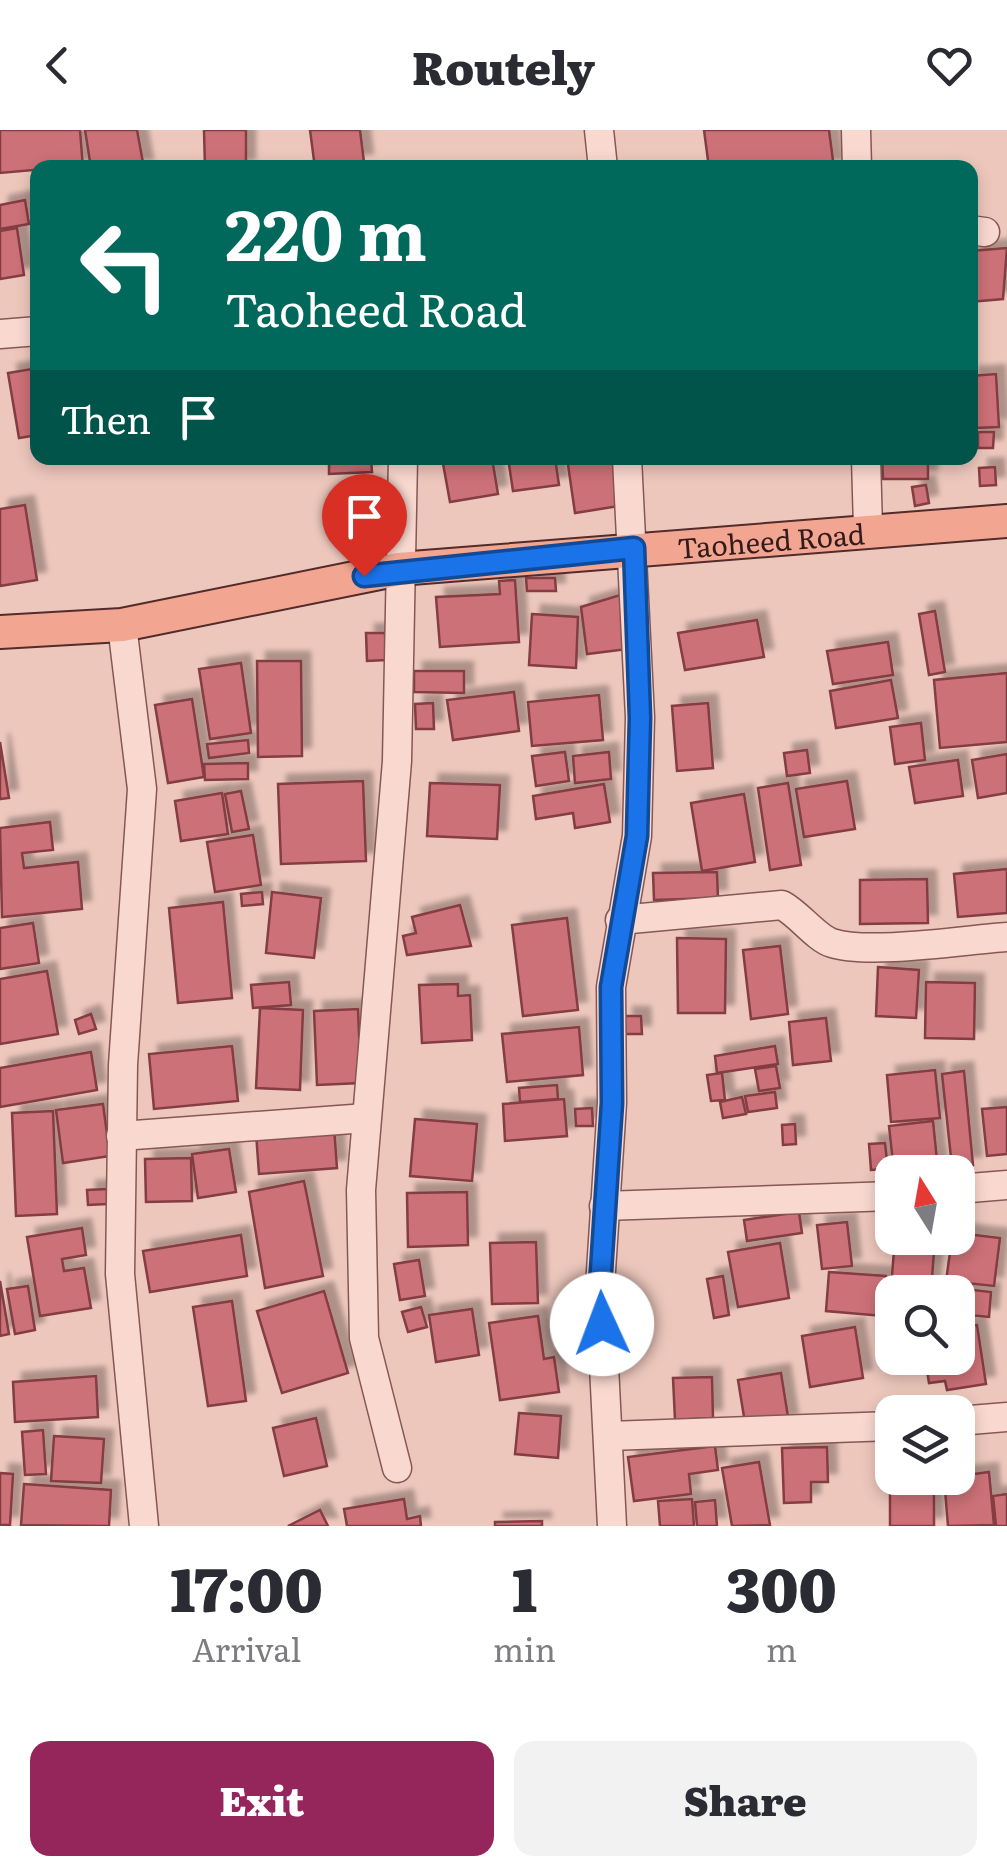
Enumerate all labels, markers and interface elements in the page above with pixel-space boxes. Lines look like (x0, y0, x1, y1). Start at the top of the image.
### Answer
text: Routely (412, 32, 595, 99)
icon: back (30, 38, 85, 93)
icon: heart (922, 38, 977, 93)
text: 220 m (225, 179, 427, 283)
icon: left (60, 200, 190, 330)
text: Taoheed Road (225, 274, 527, 341)
text: Then (60, 389, 151, 446)
icon: arrive (171, 390, 226, 445)
pin (322, 474, 407, 577)
icon: arrive (337, 489, 392, 544)
street label: Taoheed Road (676, 511, 866, 568)
north arrow (875, 1155, 975, 1255)
map controls (875, 1155, 975, 1495)
position arrow (550, 1272, 654, 1376)
button: search (875, 1275, 975, 1375)
button: layers (875, 1395, 975, 1495)
text: 17:00 (170, 1541, 323, 1630)
text: 1 (512, 1541, 537, 1630)
text: 300 (726, 1541, 837, 1630)
text: Arrival (192, 1624, 301, 1672)
text: min (493, 1624, 556, 1672)
text: m (766, 1624, 797, 1672)
button: Exit (30, 1741, 494, 1856)
button: Share (514, 1741, 977, 1856)

